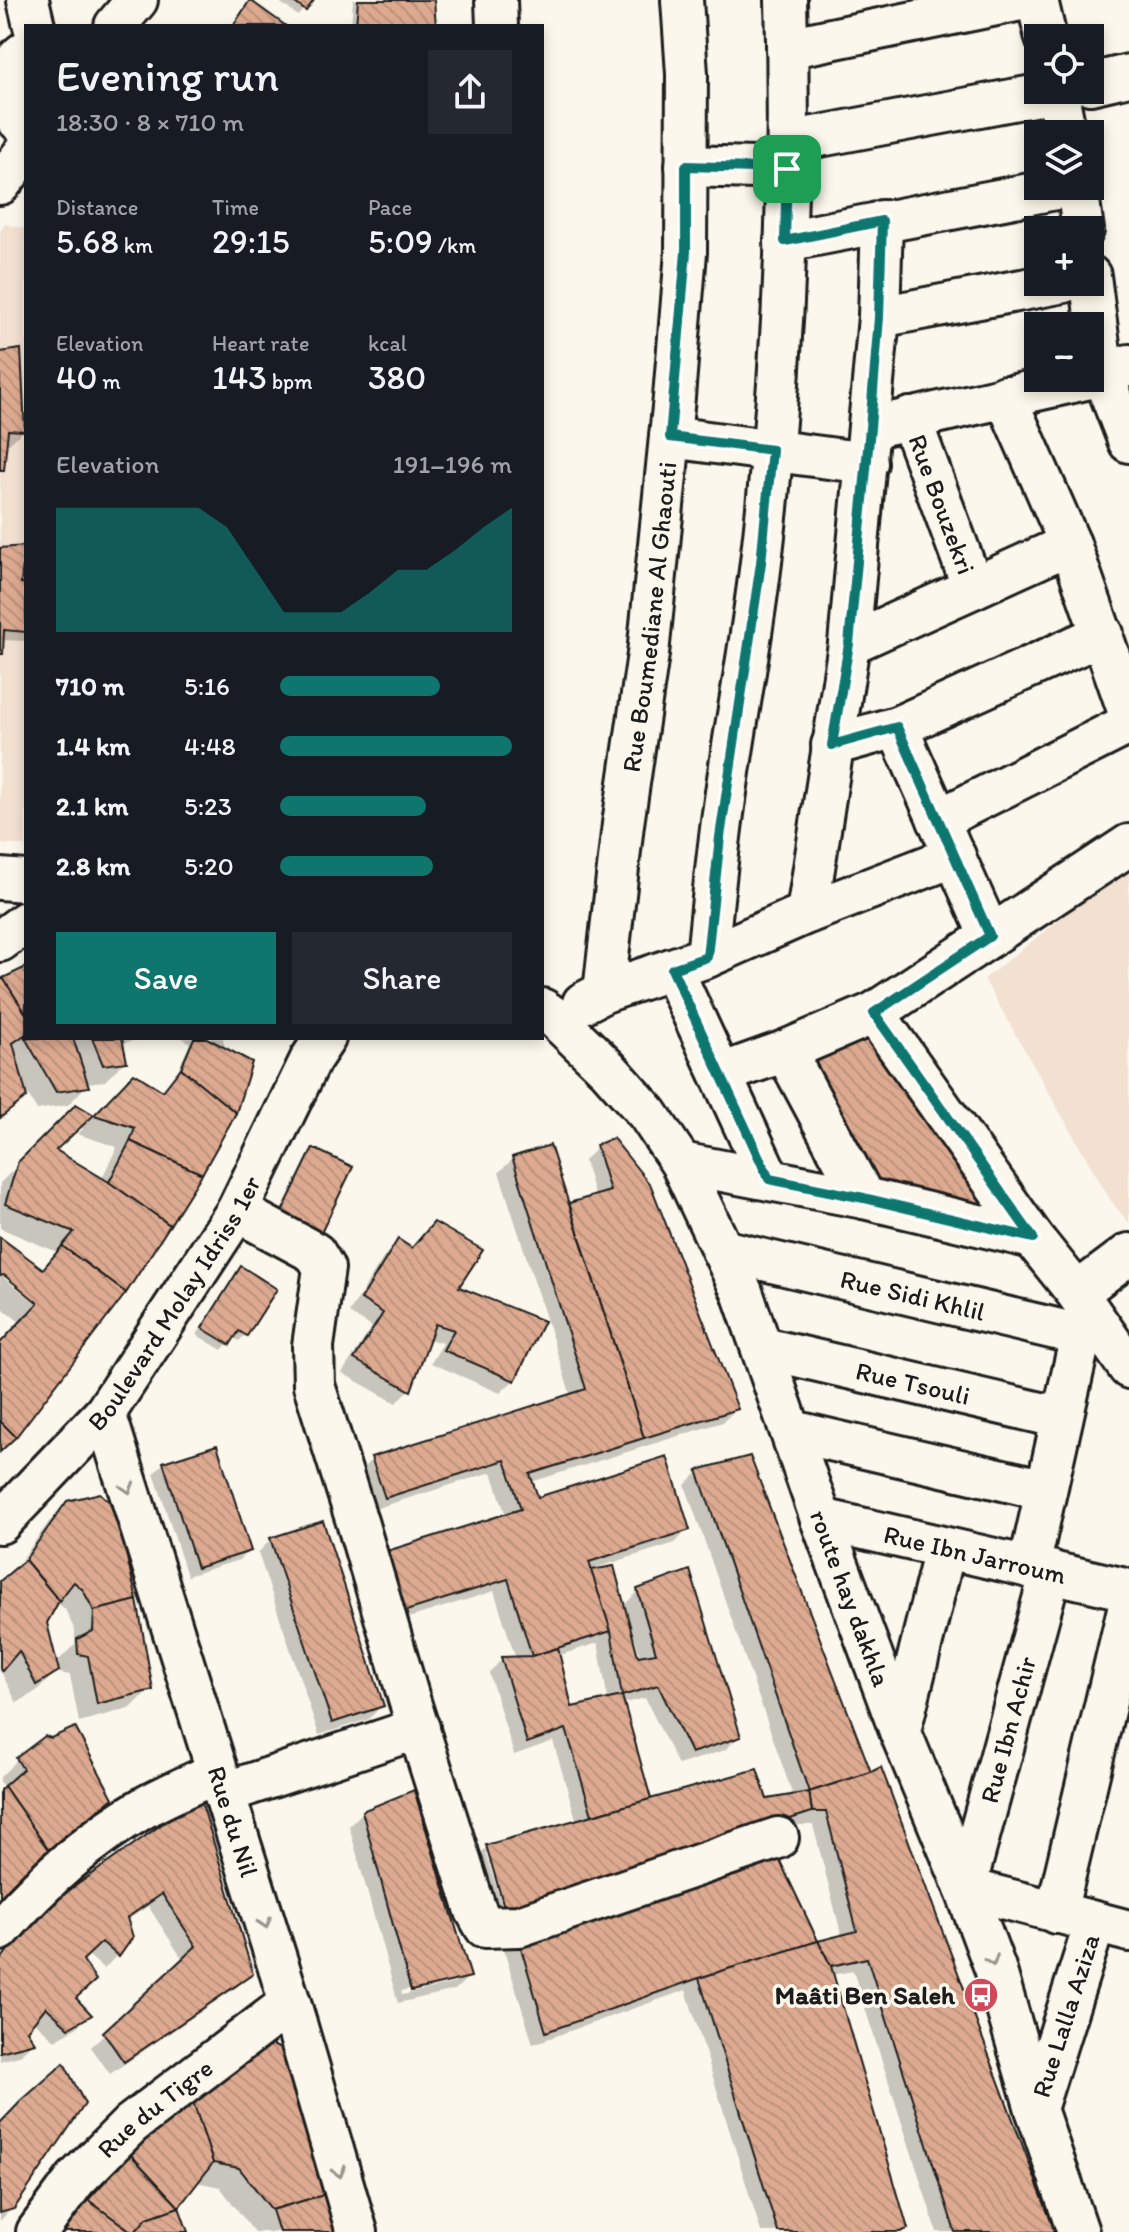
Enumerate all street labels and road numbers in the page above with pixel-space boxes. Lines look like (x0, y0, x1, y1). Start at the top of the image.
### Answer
street label: Rue Bouzekri (901, 430, 983, 579)
street label: Rue Boumediane Al Ghaouti (615, 460, 683, 774)
street label: Boulevard Molay Idriss 1er (81, 1170, 268, 1437)
street label: Rue Sidi Khlil (837, 1263, 988, 1328)
street label: Rue Tsouli (853, 1354, 973, 1412)
street label: route hay dakhla (803, 1505, 898, 1691)
street label: Rue Ibn Jarroum (881, 1518, 1069, 1591)
street label: Rue Ibn Achir (973, 1653, 1043, 1807)
street label: Rue du Nil (201, 1762, 265, 1881)
street label: Rue Lalla Aziza (1025, 1929, 1107, 2101)
street label: Rue du Tigre (90, 2052, 219, 2165)

